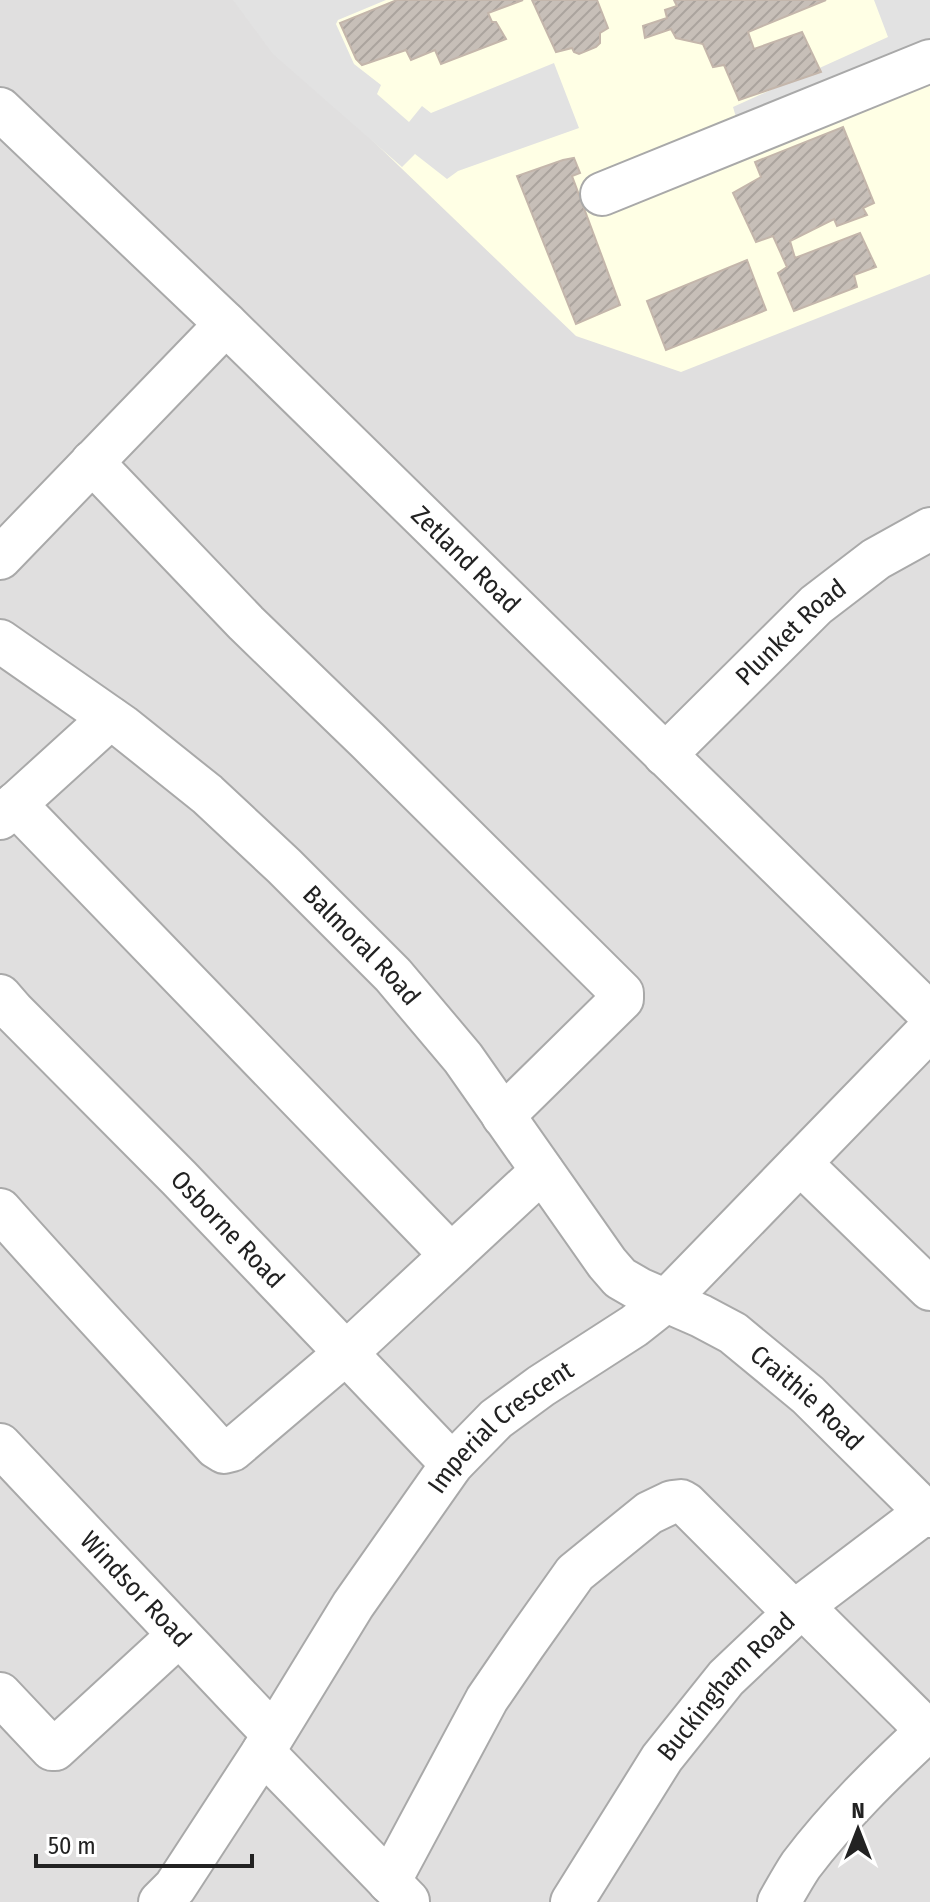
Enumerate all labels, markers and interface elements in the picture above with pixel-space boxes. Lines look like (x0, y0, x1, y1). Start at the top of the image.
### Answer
street label: Zetland Road (405, 499, 527, 619)
street label: Plunket Road (729, 572, 852, 692)
street label: Balmoral Road (297, 879, 427, 1011)
street label: Osborne Road (165, 1164, 291, 1294)
street label: Craithie Road (744, 1338, 870, 1457)
street label: Imperial Crescent (421, 1354, 579, 1499)
street label: Windsor Road (74, 1525, 198, 1653)
street label: Buckingham Road (651, 1606, 801, 1767)
north arrow (818, 1790, 898, 1870)
text: N (851, 1797, 865, 1824)
scale bar (36, 1818, 252, 1868)
text: 50 m (48, 1832, 96, 1860)

